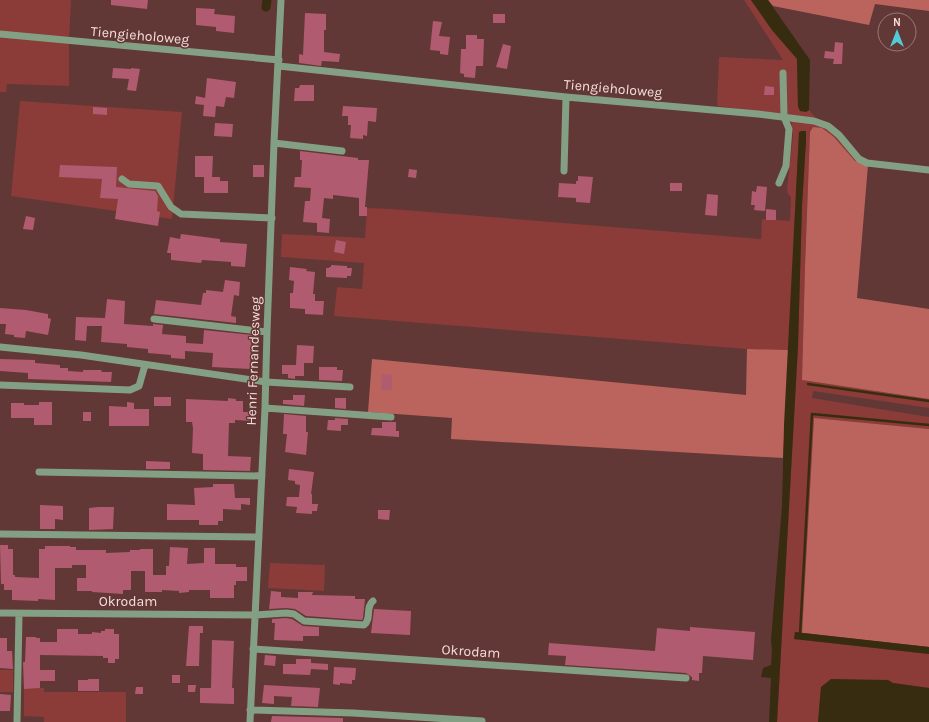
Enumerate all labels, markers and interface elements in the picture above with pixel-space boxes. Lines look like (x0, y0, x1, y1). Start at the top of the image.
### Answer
north arrow (877, 12, 917, 52)
text: N (893, 16, 901, 29)
street label: Tiengieholoweg (90, 23, 190, 48)
street label: Tiengieholoweg (563, 76, 663, 101)
street label: Henri Fernandesweg (243, 296, 264, 426)
street label: Okrodam (99, 593, 157, 610)
street label: Okrodam (441, 641, 501, 662)

